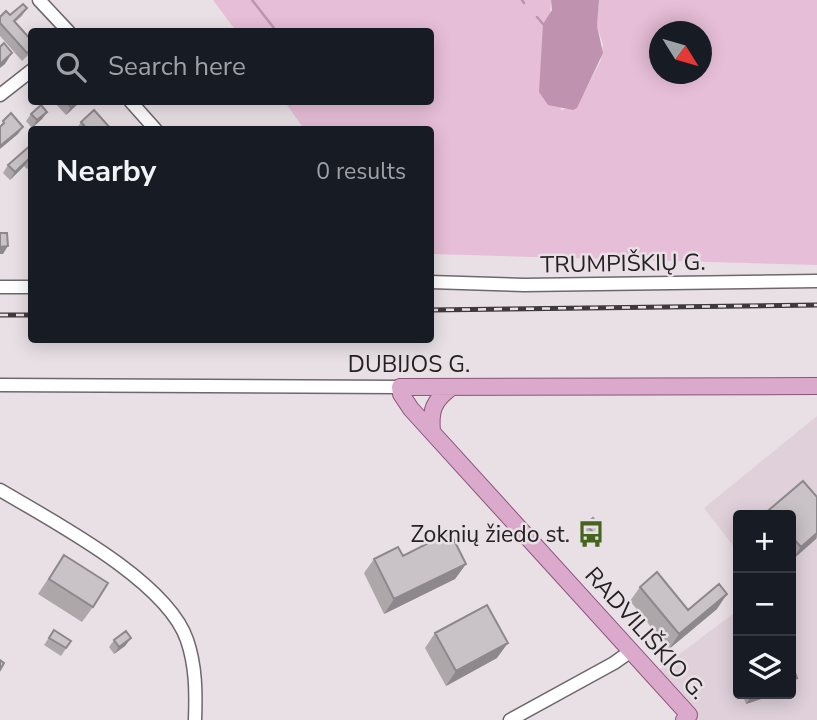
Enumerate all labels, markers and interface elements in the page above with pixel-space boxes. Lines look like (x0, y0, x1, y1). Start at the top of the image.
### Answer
north arrow (649, 21, 712, 84)
search box (28, 28, 434, 105)
icon: search (52, 48, 90, 86)
text: Search here (108, 49, 246, 84)
text: Nearby (56, 151, 156, 192)
text: 0 results (316, 156, 406, 187)
street label: TRUMPIŠKIŲ G. (540, 247, 706, 280)
street label: DUBIJOS G. (348, 349, 470, 380)
map controls (733, 510, 796, 699)
button: + (733, 510, 796, 573)
place label: Zoknių žiedo st. (410, 519, 570, 550)
bus stop icon: Zoknių žiedo st. (576, 519, 606, 549)
street label: RADVILIŠKIO G. (578, 560, 714, 706)
button: − (733, 573, 796, 636)
button: layers (733, 636, 796, 699)

